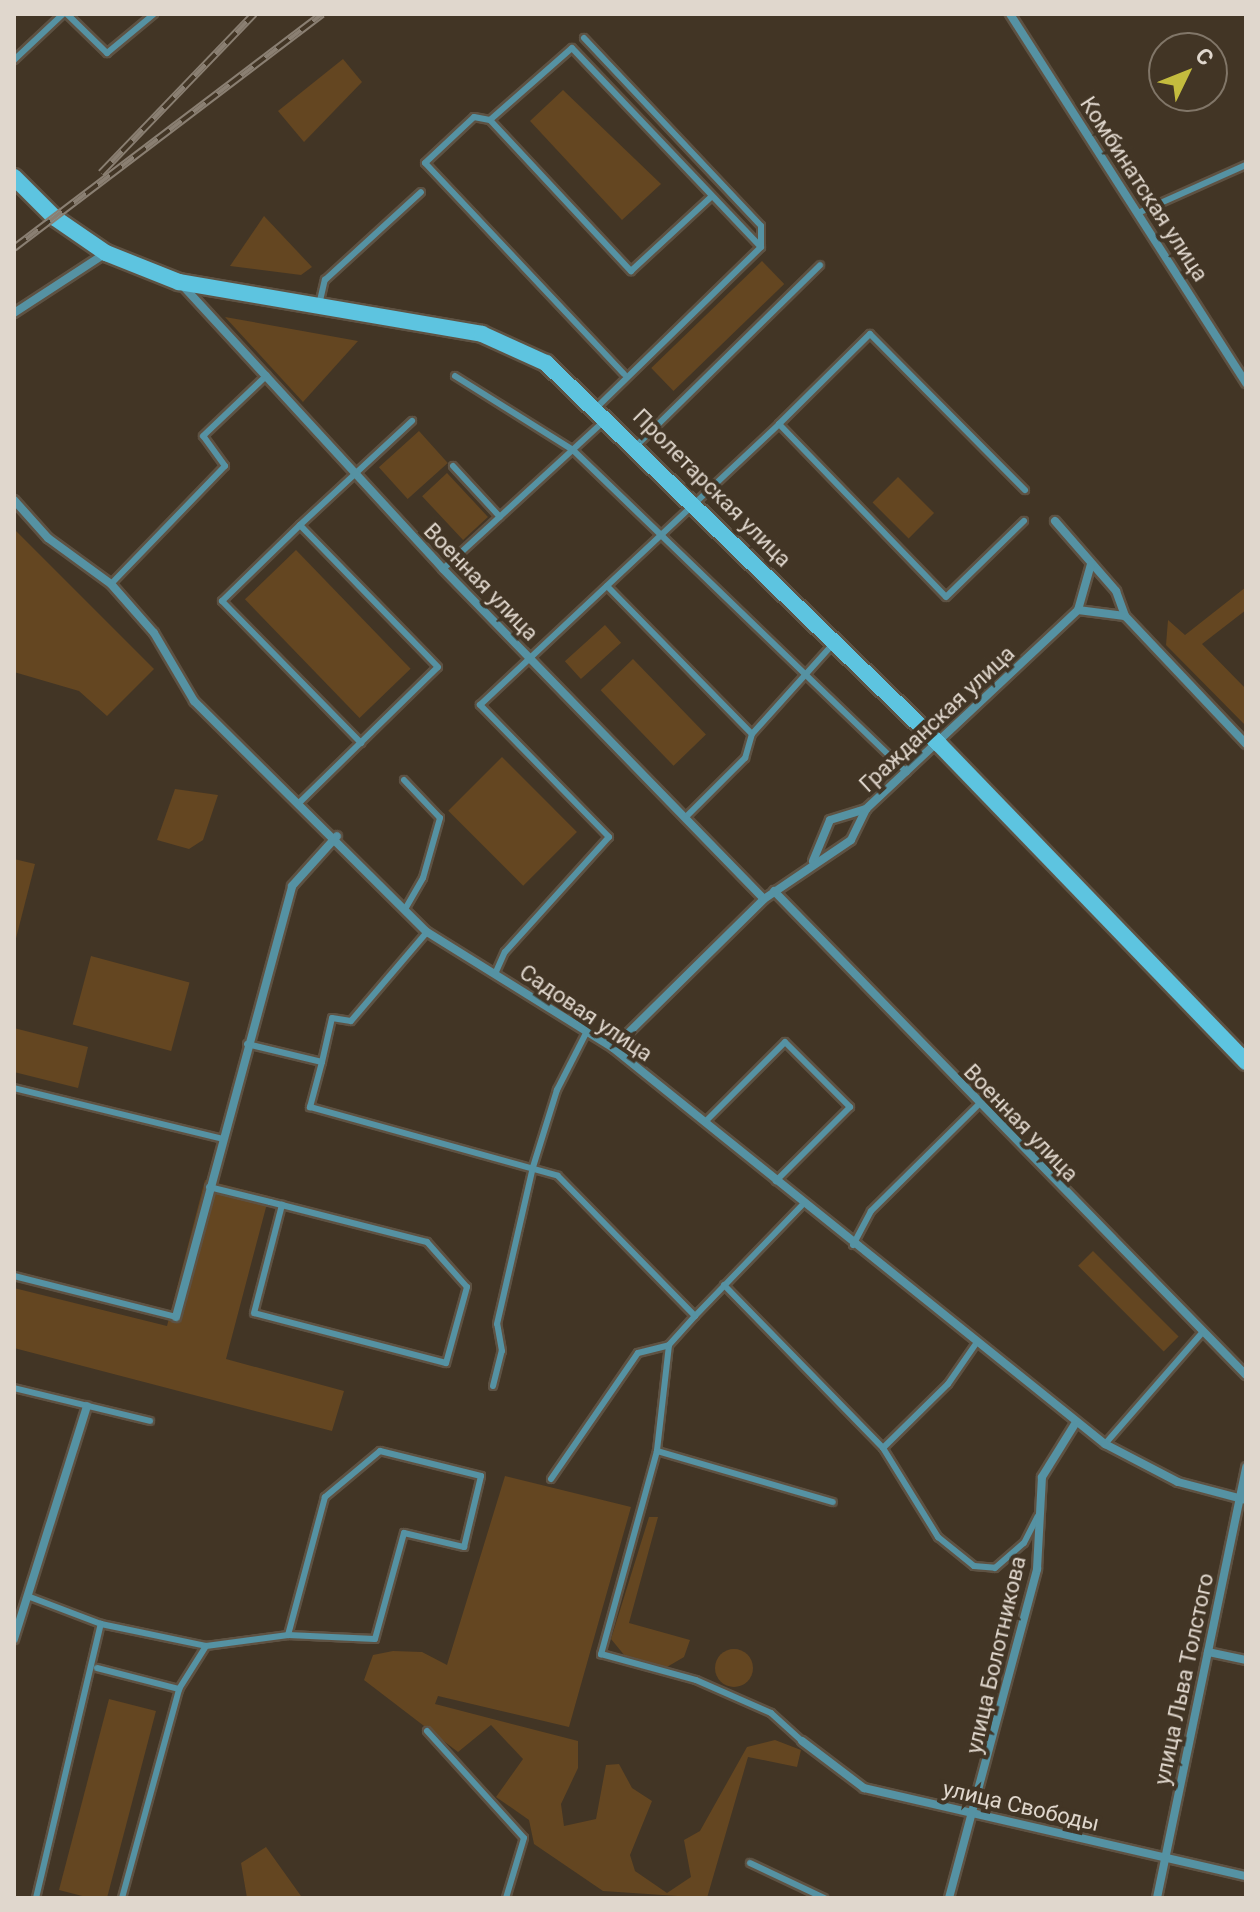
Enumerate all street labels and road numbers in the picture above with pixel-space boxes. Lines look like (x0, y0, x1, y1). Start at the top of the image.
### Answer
street label: Комбинатская улица (1074, 92, 1214, 286)
street label: Пролетарская улица (627, 403, 797, 573)
street label: Военная улица (418, 518, 544, 646)
street label: Гражданская улица (854, 640, 1020, 798)
street label: Садовая улица (515, 959, 657, 1067)
street label: Военная улица (958, 1059, 1084, 1187)
street label: улица Болотникова (960, 1554, 1032, 1756)
street label: улица Льва Толстого (1149, 1570, 1219, 1788)
street label: улица Свободы (940, 1775, 1102, 1837)

